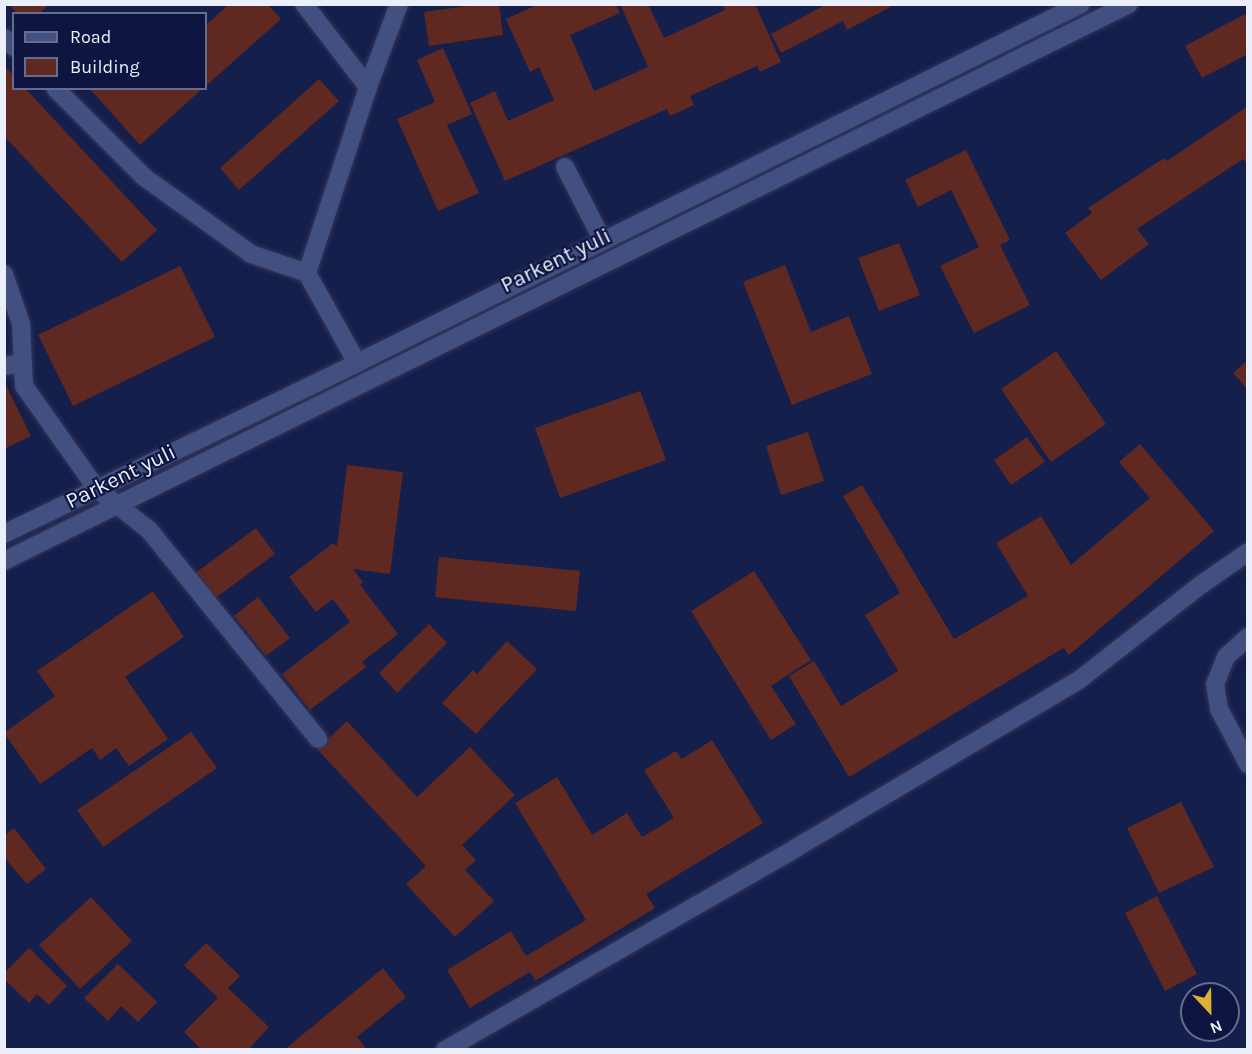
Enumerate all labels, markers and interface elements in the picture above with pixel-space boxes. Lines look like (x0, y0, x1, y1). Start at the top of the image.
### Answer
legend (12, 12, 207, 90)
text: Road (70, 26, 111, 48)
text: Building (70, 56, 140, 78)
street label: Parkent yuli (497, 223, 615, 299)
street label: Parkent yuli (62, 439, 180, 515)
north arrow (1180, 982, 1240, 1042)
text: N (1207, 1016, 1225, 1038)

